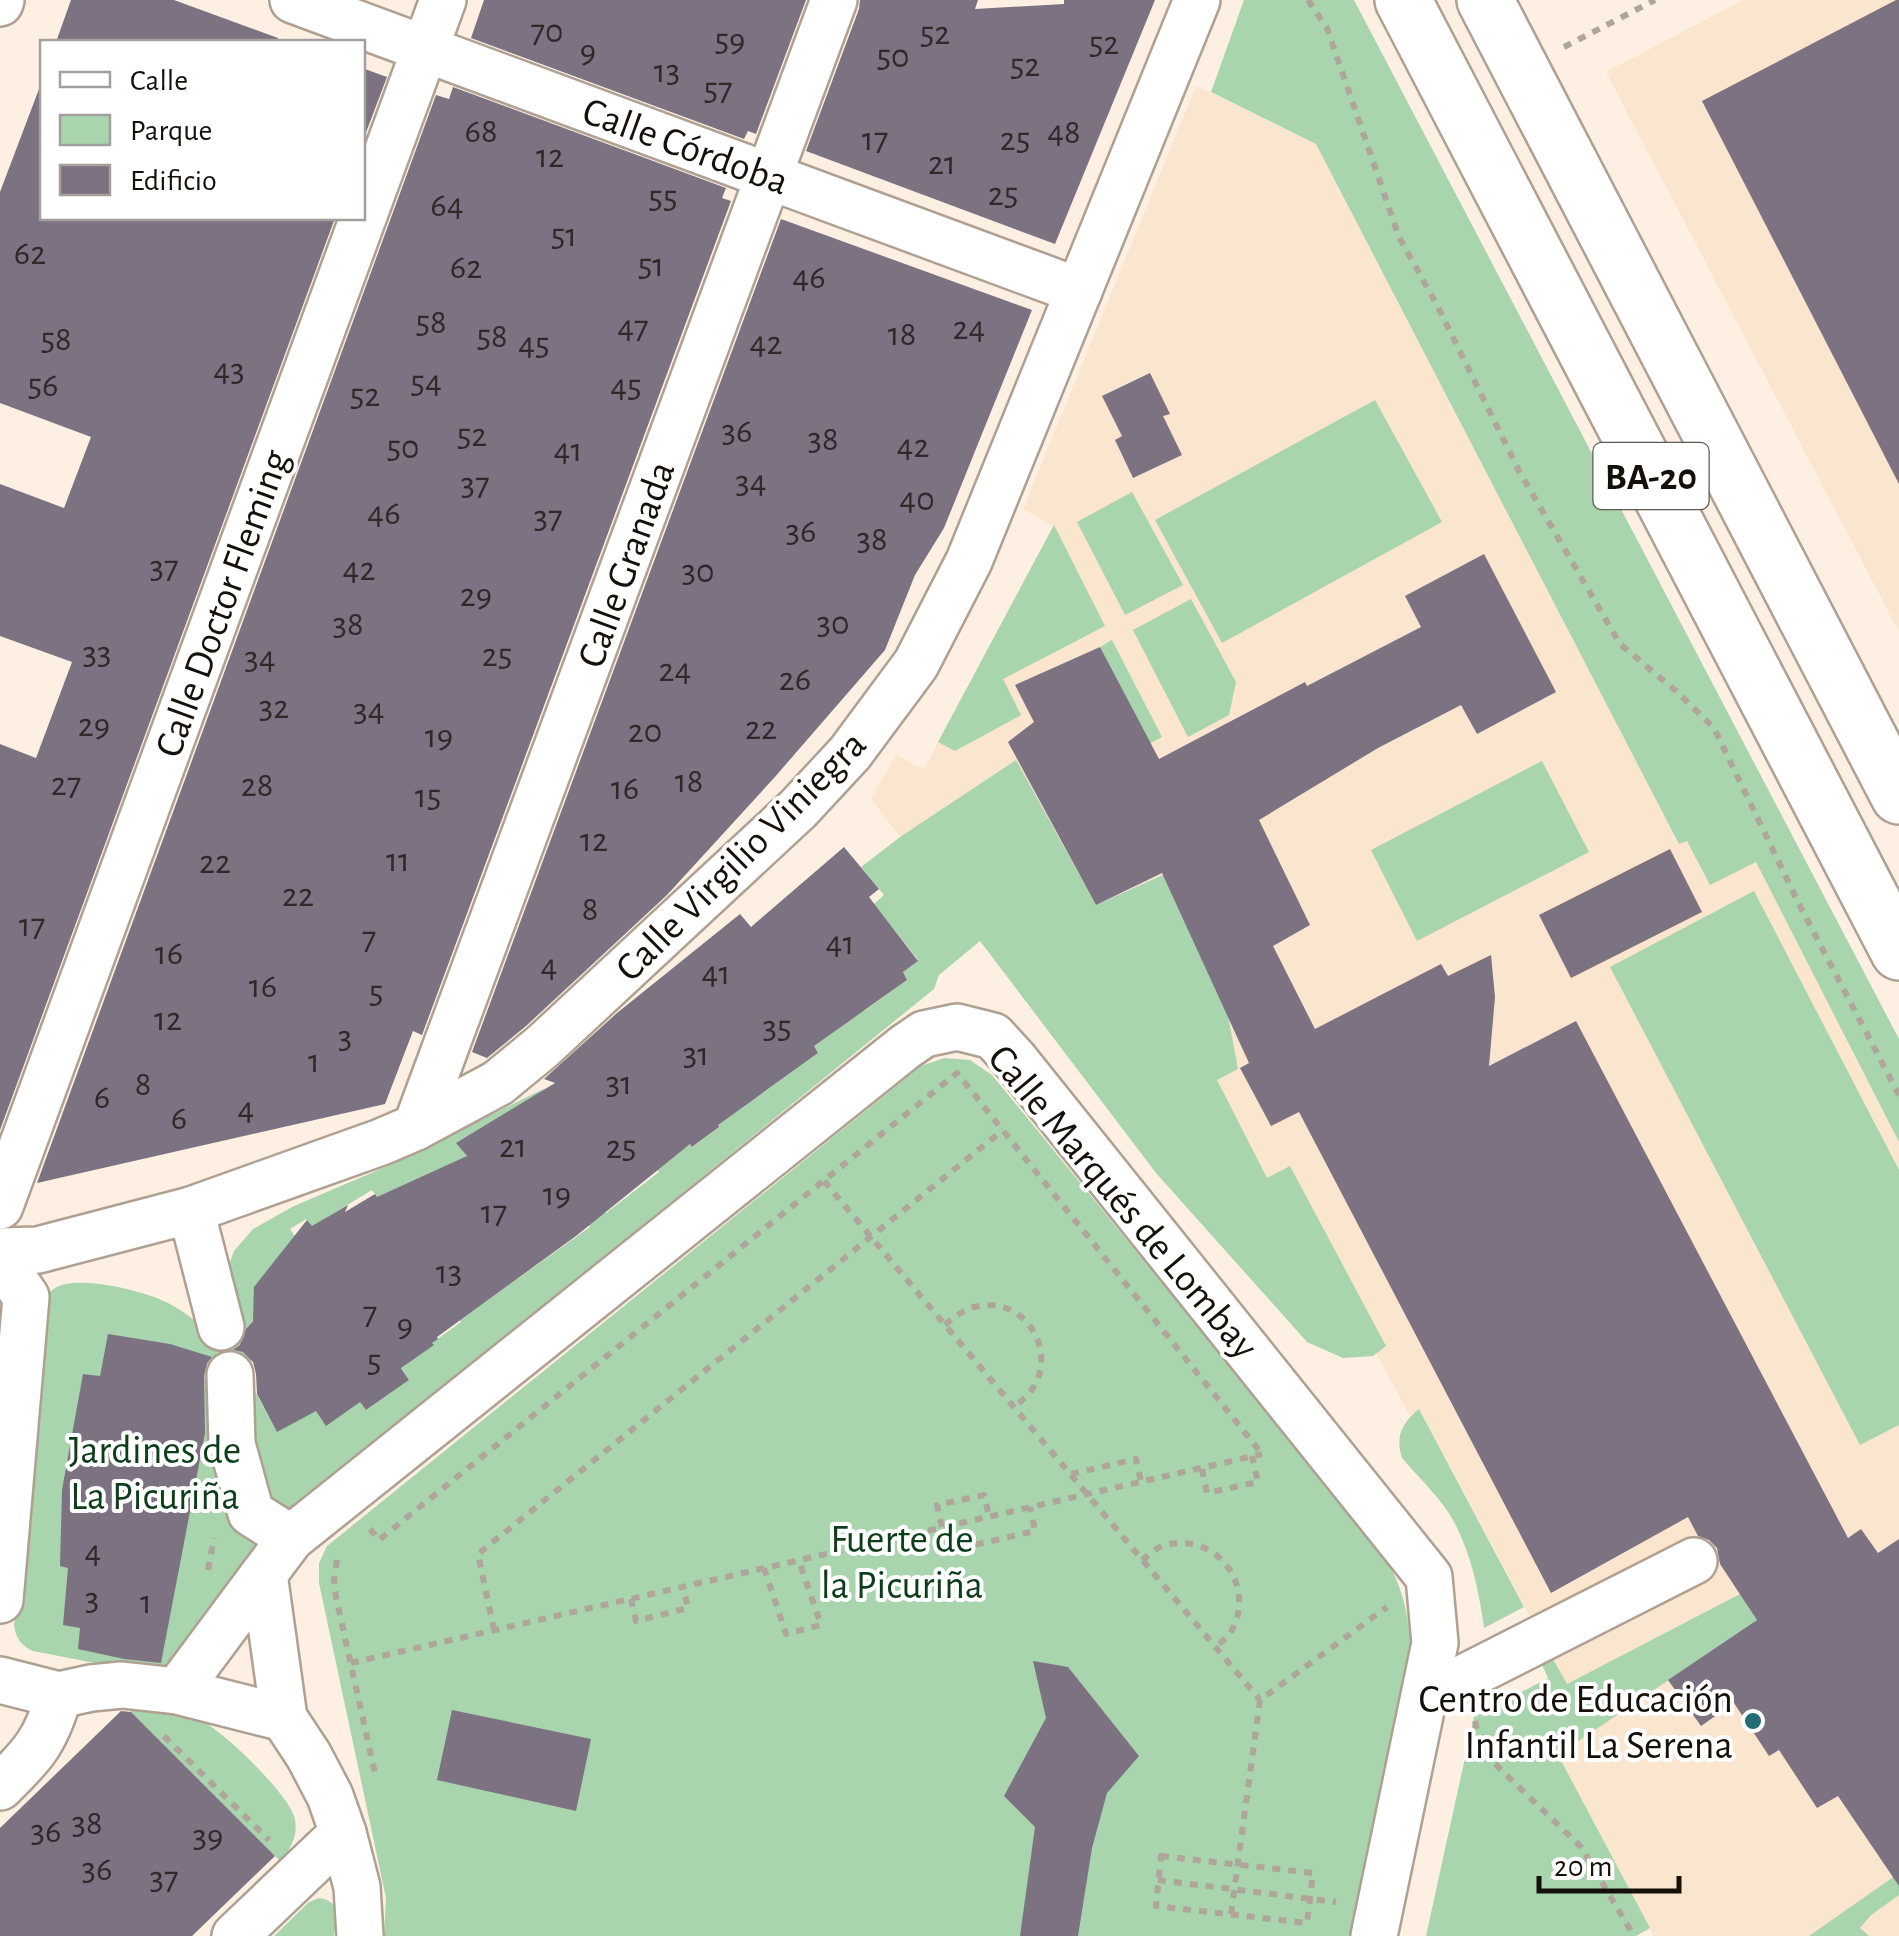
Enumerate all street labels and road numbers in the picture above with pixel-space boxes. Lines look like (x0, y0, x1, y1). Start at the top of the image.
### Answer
street label: Calle Córdoba (577, 91, 793, 203)
road number: BA-20 (1594, 443, 1708, 509)
street label: Calle Doctor Fleming (149, 444, 297, 762)
street label: Calle Granada (571, 456, 683, 673)
street label: Calle Virgilio Viniegra (609, 724, 874, 989)
street label: Calle Marqués de Lombay (980, 1038, 1265, 1367)

